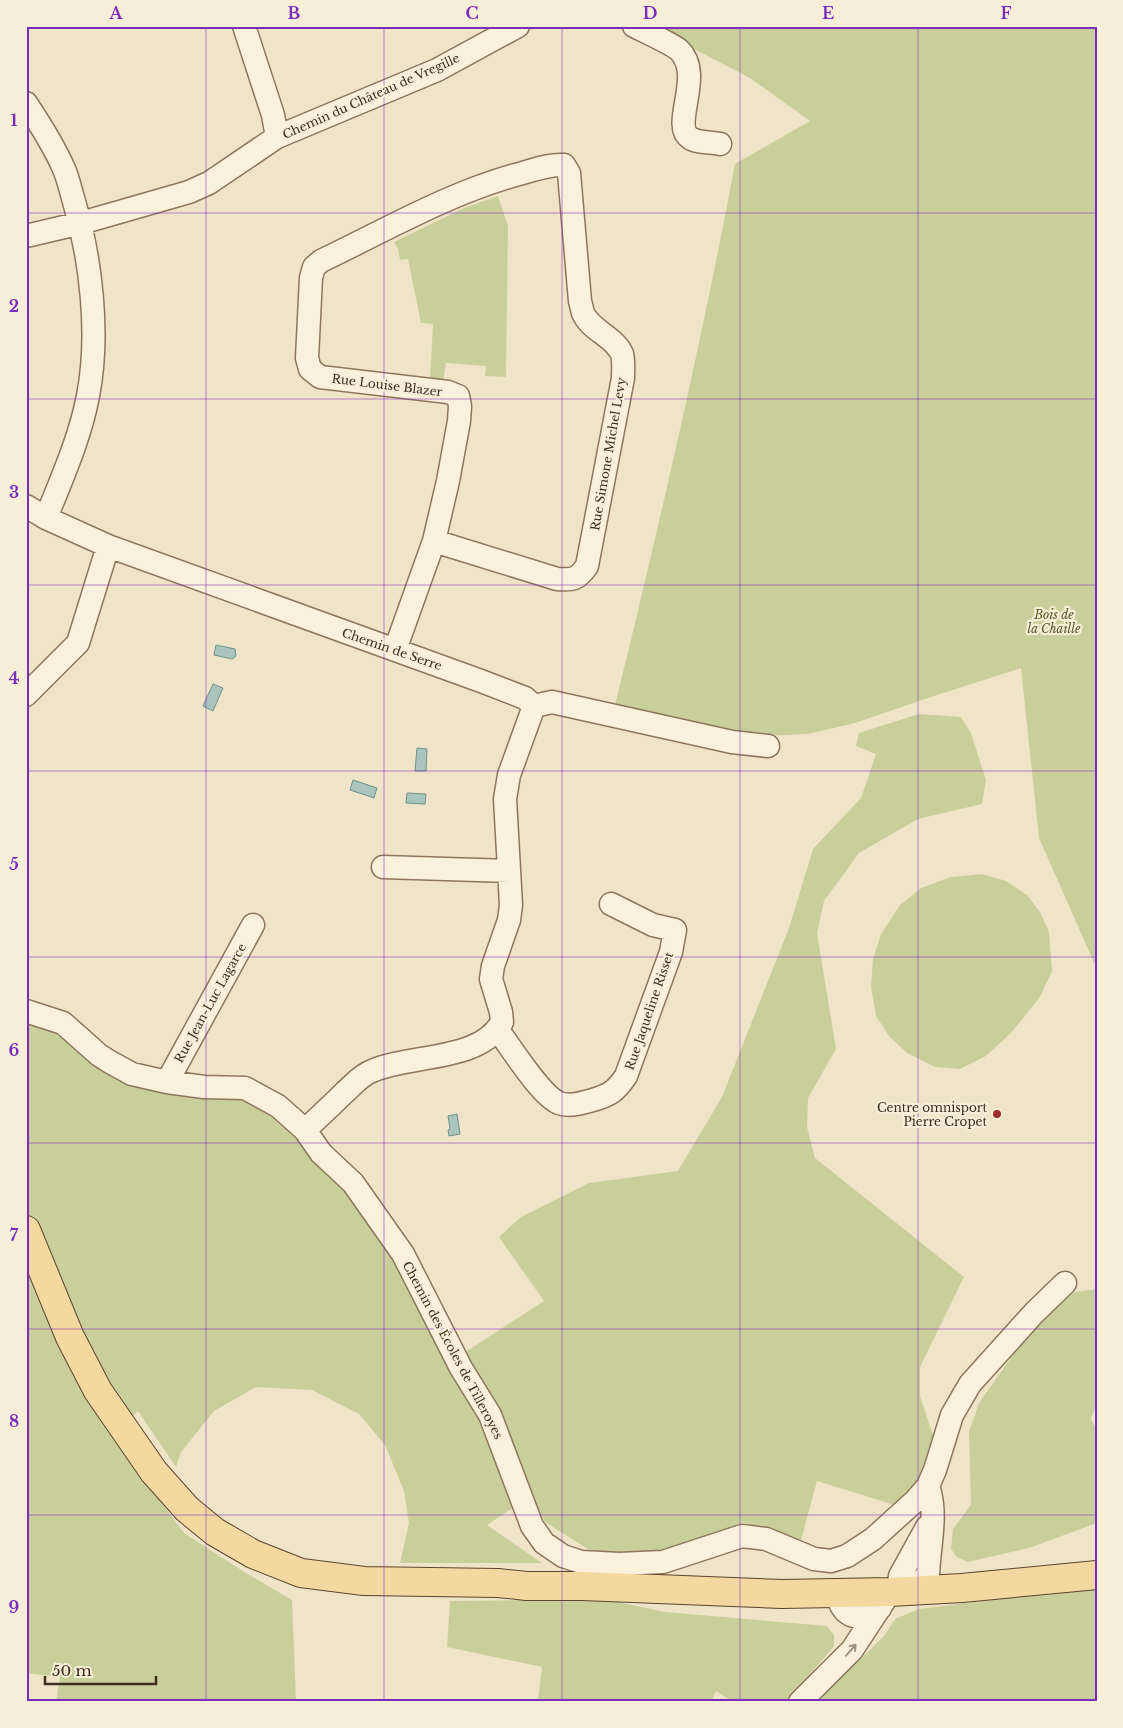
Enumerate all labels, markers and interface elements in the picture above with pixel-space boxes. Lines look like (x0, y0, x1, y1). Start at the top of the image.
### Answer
text: A (109, 3, 124, 23)
text: B (288, 3, 301, 23)
text: C (465, 3, 479, 23)
text: D (643, 3, 657, 23)
text: E (822, 3, 834, 23)
text: F (1000, 3, 1012, 23)
street label: Chemin du Château de Vregille (280, 50, 462, 142)
text: 1 (11, 110, 18, 130)
text: 2 (9, 296, 19, 316)
street label: Rue Louise Blazer (331, 371, 443, 399)
street label: Rue Simone Michel Levy (587, 376, 629, 532)
text: 3 (9, 482, 19, 502)
park label: Bois de la Chaille (1027, 607, 1081, 636)
street label: Chemin de Serre (340, 625, 444, 673)
text: 4 (9, 668, 19, 688)
text: 5 (9, 854, 19, 874)
street label: Rue Jean-Luc Lagarce (171, 941, 249, 1065)
street label: Rue Jaqueline Risset (622, 950, 676, 1072)
text: 6 (9, 1040, 20, 1060)
place label: Centre omnisport Pierre Cropet (877, 1100, 987, 1129)
marker: Centre omnisport Pierre Cropet (991, 1108, 1003, 1120)
text: 7 (10, 1225, 19, 1245)
street label: Chemin des Écoles de Tilleroyes (400, 1258, 507, 1441)
text: 8 (9, 1411, 19, 1431)
text: 9 (9, 1597, 20, 1617)
one-way arrow (845, 1643, 856, 1656)
scale bar (45, 1653, 156, 1685)
text: 50 m (52, 1661, 92, 1680)

